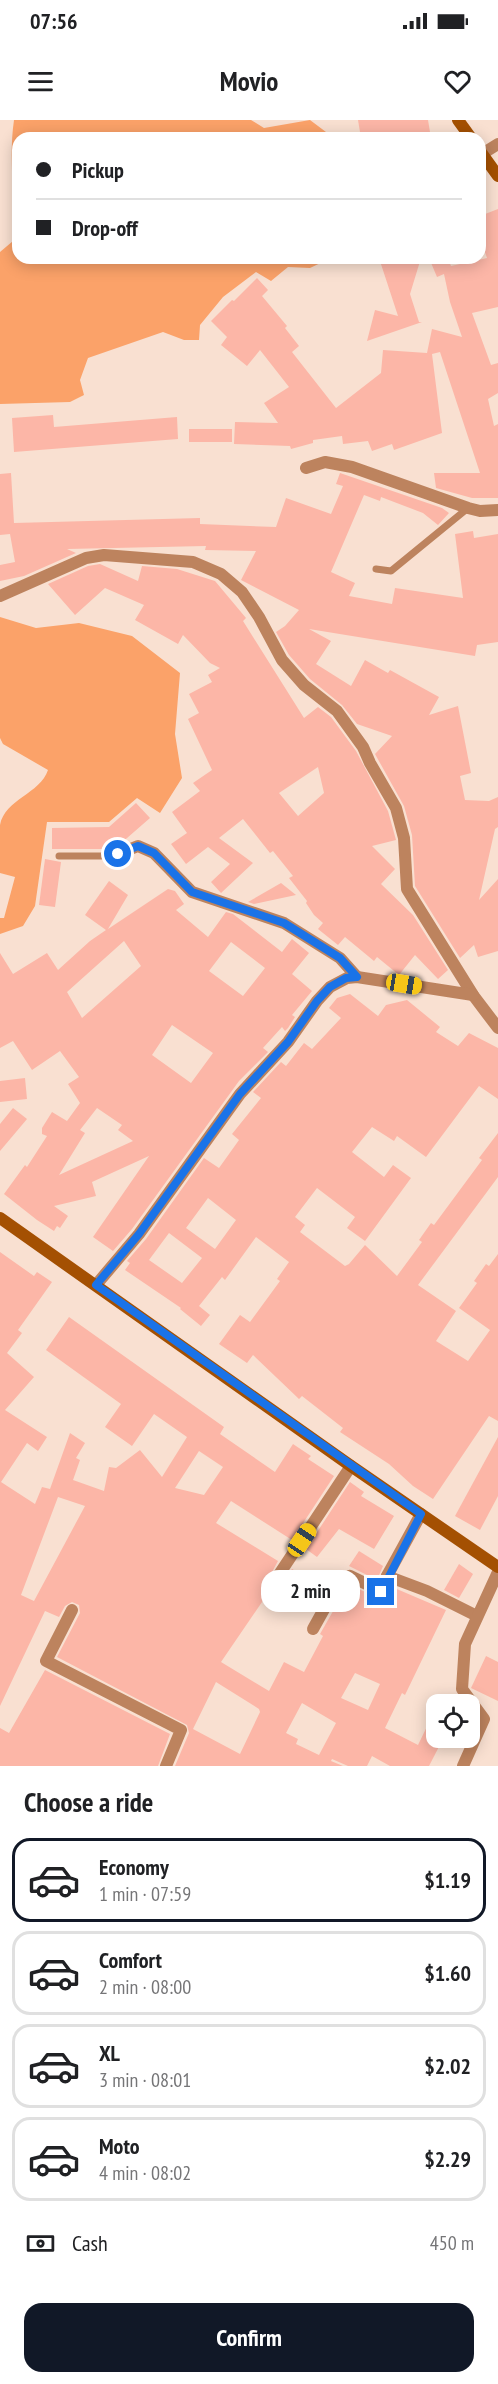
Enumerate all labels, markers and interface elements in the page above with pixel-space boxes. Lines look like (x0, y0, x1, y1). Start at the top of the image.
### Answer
text: 07:56 (30, 7, 78, 35)
text: Movio (220, 64, 278, 98)
icon: menu (24, 65, 57, 98)
icon: heart (441, 65, 474, 98)
text: Pickup (72, 156, 124, 184)
text: Drop-off (72, 214, 138, 242)
route start (104, 840, 131, 867)
car (385, 972, 423, 996)
car (284, 1520, 320, 1560)
callout: 2 min (261, 1571, 360, 1613)
text: 2 min (290, 1578, 331, 1604)
route end (367, 1578, 394, 1605)
map controls (426, 1694, 480, 1748)
button: locate (426, 1694, 480, 1748)
text: Choose a ride (24, 1785, 153, 1819)
icon: car (27, 1853, 81, 1907)
text: Economy (99, 1853, 169, 1881)
text: $1.19 (424, 1866, 471, 1894)
text: 1 min · 07:59 (99, 1881, 191, 1907)
icon: car (27, 1946, 81, 2000)
text: Comfort (99, 1946, 162, 1974)
text: $1.60 (424, 1959, 471, 1987)
text: 2 min · 08:00 (99, 1974, 191, 2000)
icon: car (27, 2039, 81, 2093)
text: XL (99, 2039, 120, 2067)
text: $2.02 (424, 2052, 471, 2080)
text: 3 min · 08:01 (99, 2067, 191, 2093)
icon: car (27, 2132, 81, 2186)
text: Moto (99, 2132, 140, 2160)
text: $2.29 (424, 2145, 471, 2173)
text: 4 min · 08:02 (99, 2160, 191, 2186)
icon: cash (24, 2227, 57, 2260)
text: Cash (72, 2229, 108, 2257)
text: 450 m (430, 2230, 474, 2256)
button: Confirm (24, 2303, 474, 2372)

